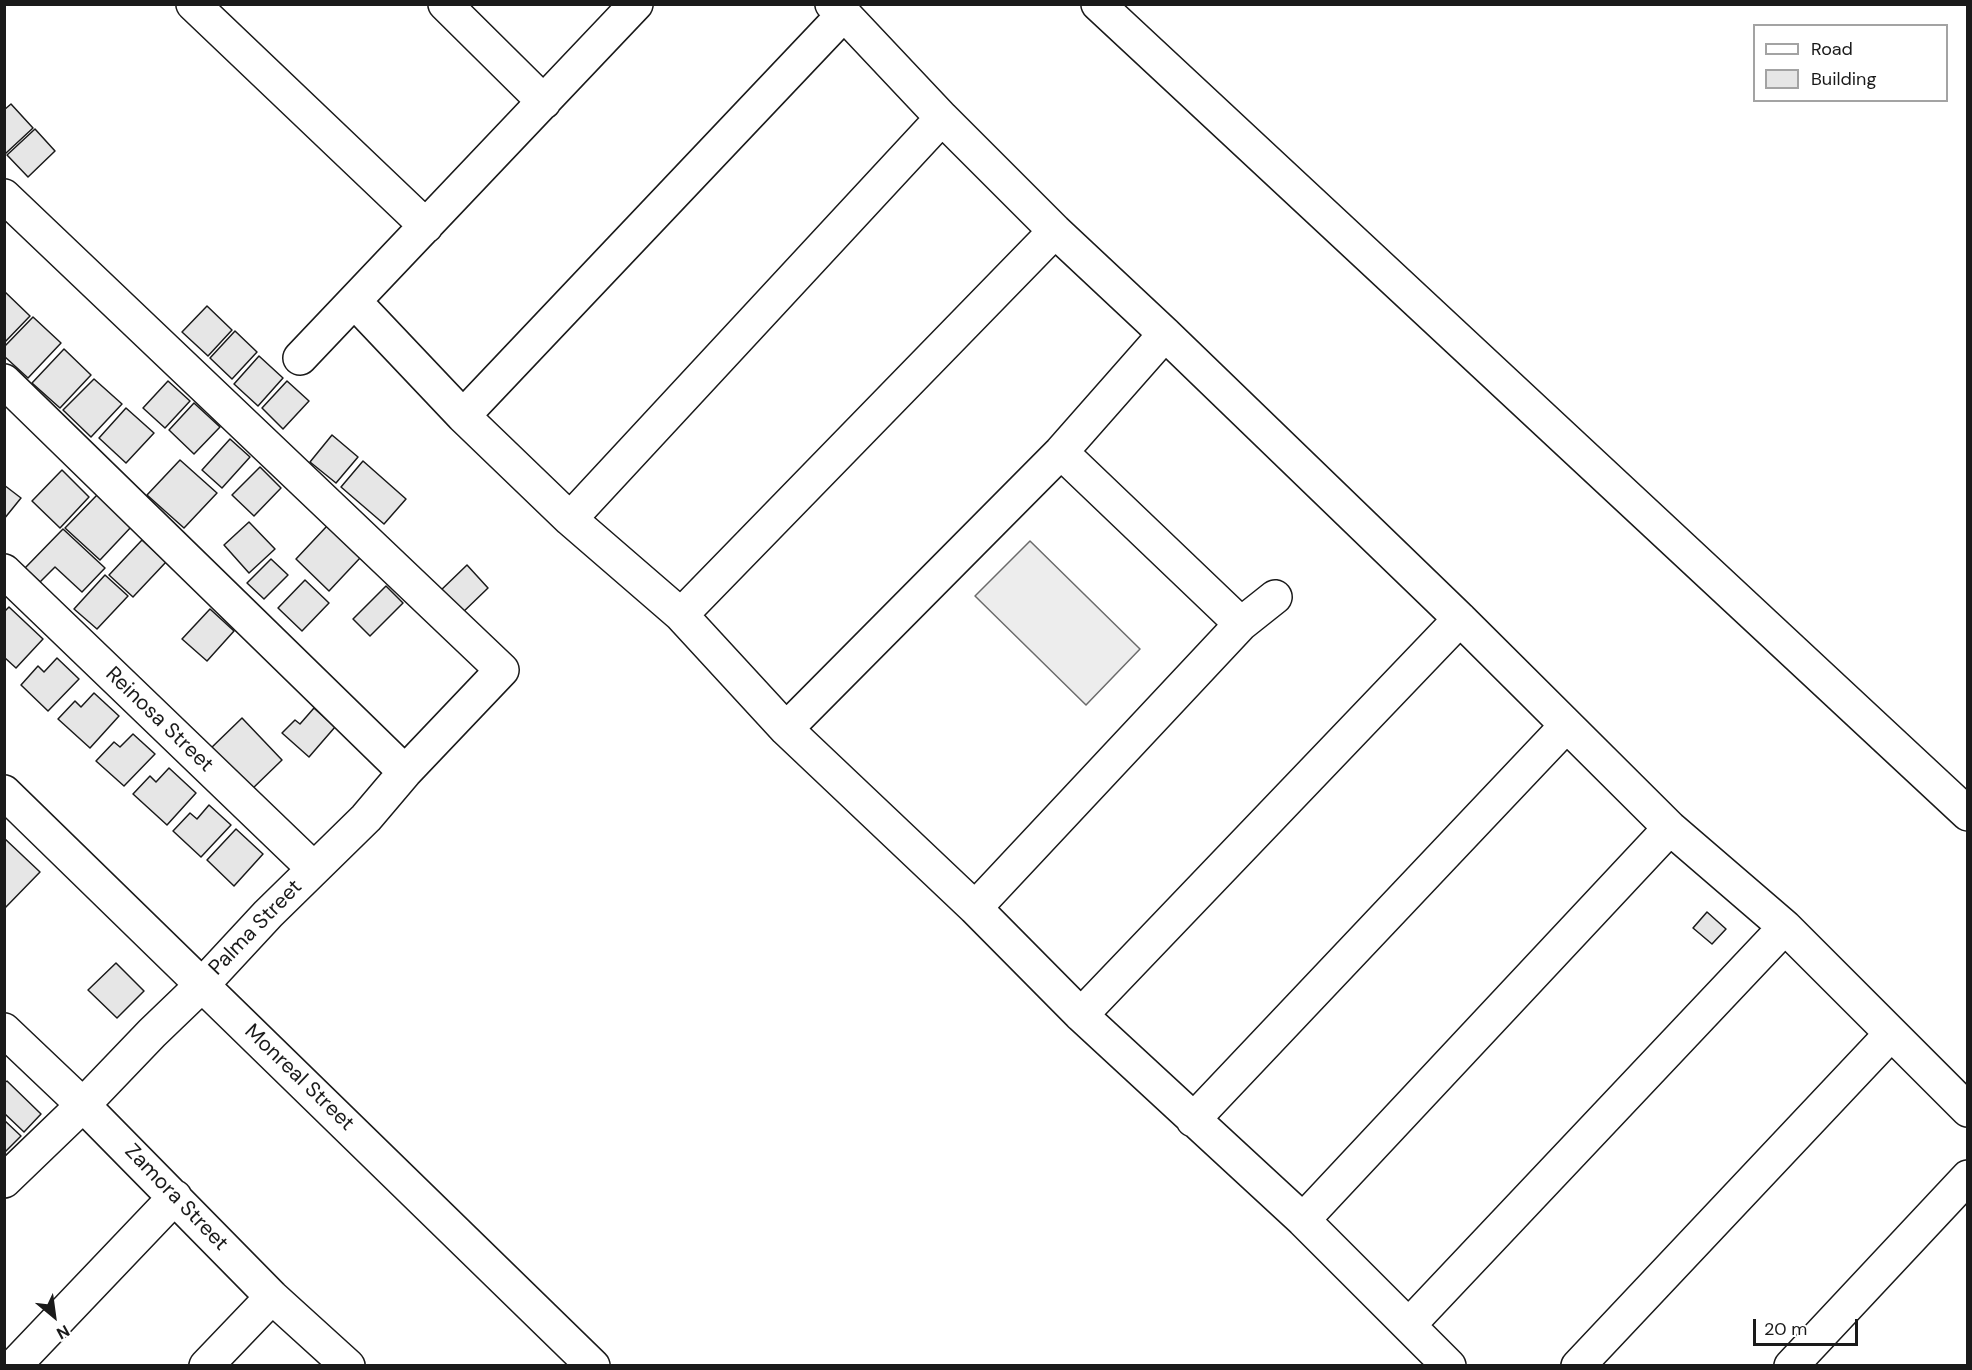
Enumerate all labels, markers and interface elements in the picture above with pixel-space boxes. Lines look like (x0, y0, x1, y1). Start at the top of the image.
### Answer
legend (1753, 24, 1948, 102)
text: Road (1811, 37, 1853, 61)
text: Building (1811, 67, 1876, 91)
street label: Reinosa Street (100, 662, 218, 778)
street label: Palma Street (204, 875, 308, 981)
street label: Monreal Street (239, 1019, 359, 1137)
street label: Zamora Street (119, 1140, 233, 1256)
north arrow (24, 1286, 84, 1346)
scale bar (1756, 1307, 1861, 1345)
text: 20 m (1764, 1317, 1807, 1341)
text: N (53, 1320, 73, 1344)

